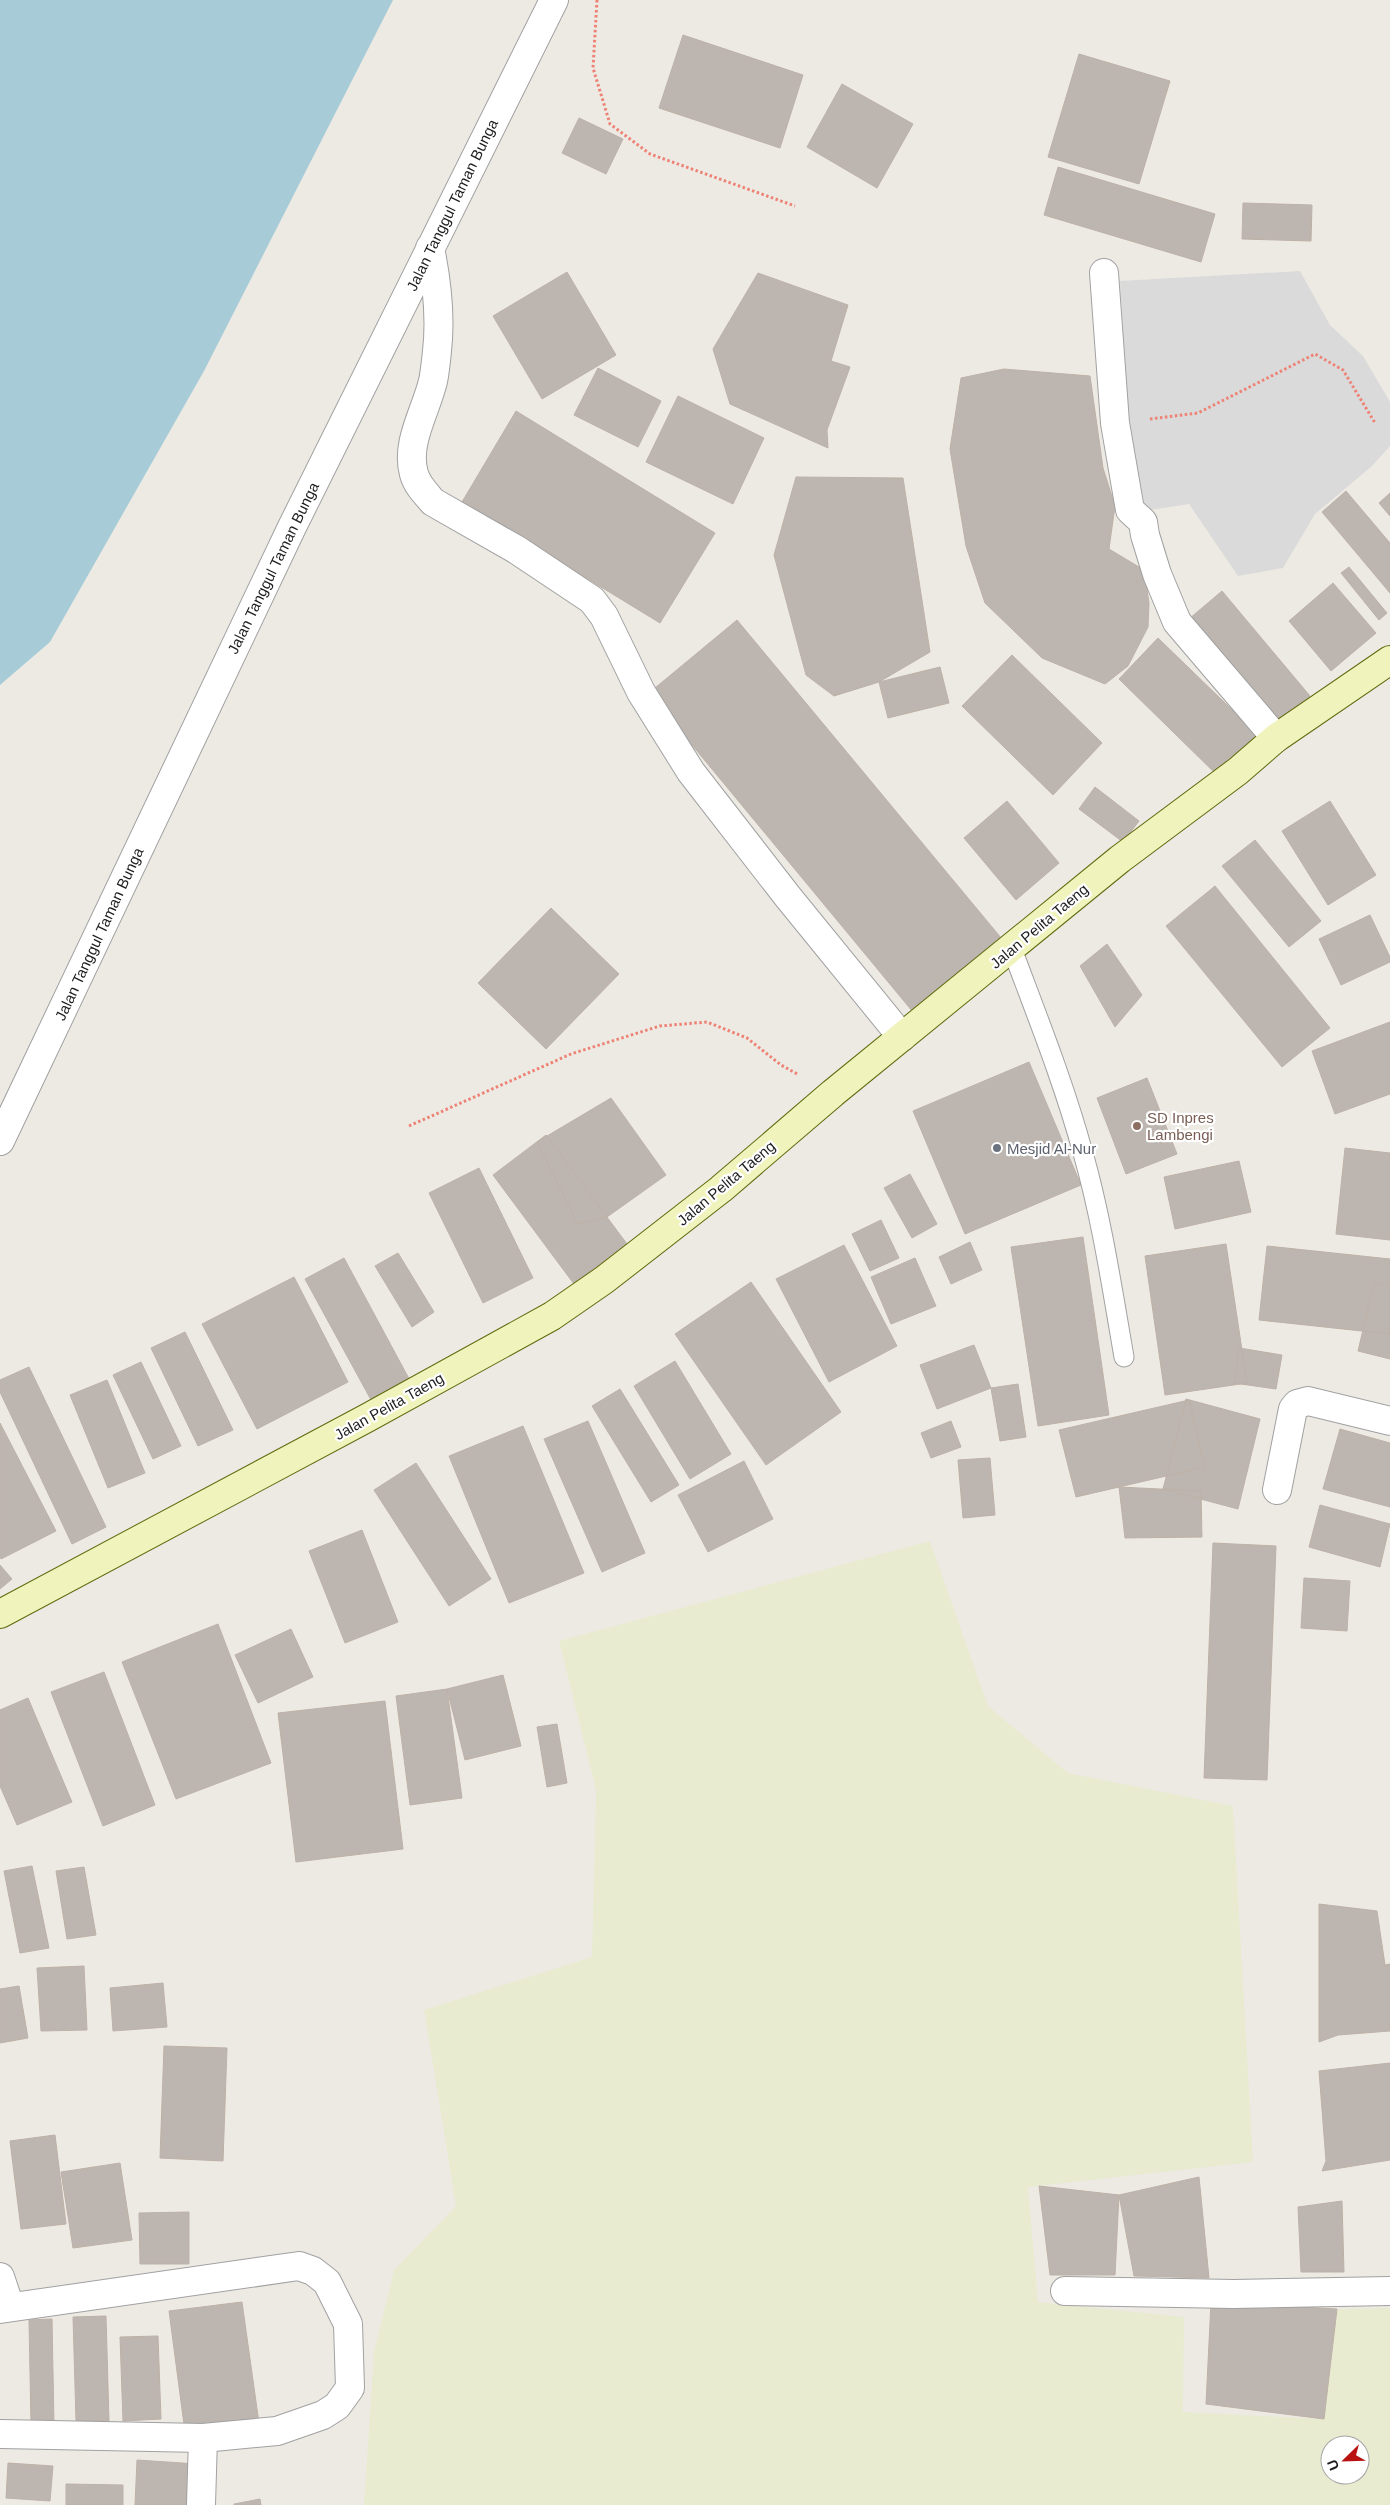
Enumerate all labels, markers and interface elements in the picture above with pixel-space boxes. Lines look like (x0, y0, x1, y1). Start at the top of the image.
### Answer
street label: Jalan Tanggul Taman Bunga (403, 116, 501, 294)
street label: Jalan Tanggul Taman Bunga (224, 479, 322, 657)
street label: Jalan Tanggul Taman Bunga (51, 844, 147, 1023)
street label: Jalan Pelita Taeng (987, 880, 1091, 972)
place label: SD Inpres Lambengi (1147, 1109, 1214, 1143)
marker: SD Inpres Lambengi (1131, 1120, 1143, 1132)
street label: Jalan Pelita Taeng (674, 1137, 778, 1229)
place label: Mesjid Al-Nur (1007, 1140, 1096, 1157)
marker: Mesjid Al-Nur (991, 1142, 1003, 1154)
street label: Jalan Pelita Taeng (331, 1369, 447, 1443)
north arrow (1320, 2435, 1370, 2485)
text: U (1324, 2457, 1342, 2473)

